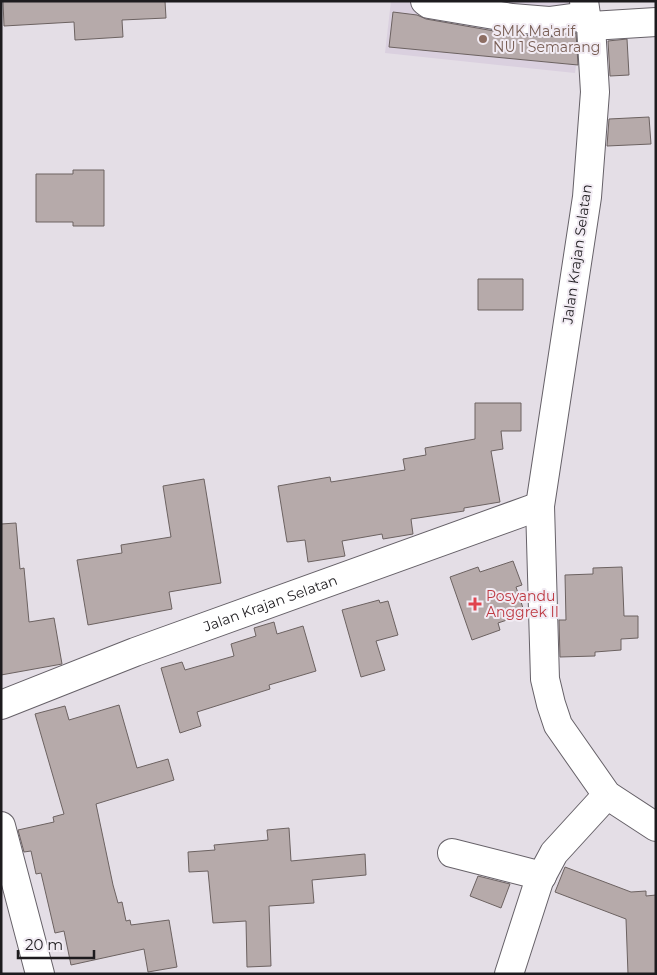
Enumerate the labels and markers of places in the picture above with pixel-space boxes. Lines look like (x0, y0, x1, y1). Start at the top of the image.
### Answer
place label: SMK Ma'arif NU 1 Semarang (493, 22, 600, 56)
marker: SMK Ma'arif NU 1 Semarang (477, 33, 489, 45)
place label: Posyandu Anggrek II (486, 587, 559, 621)
marker: Posyandu Anggrek II (468, 597, 482, 611)

